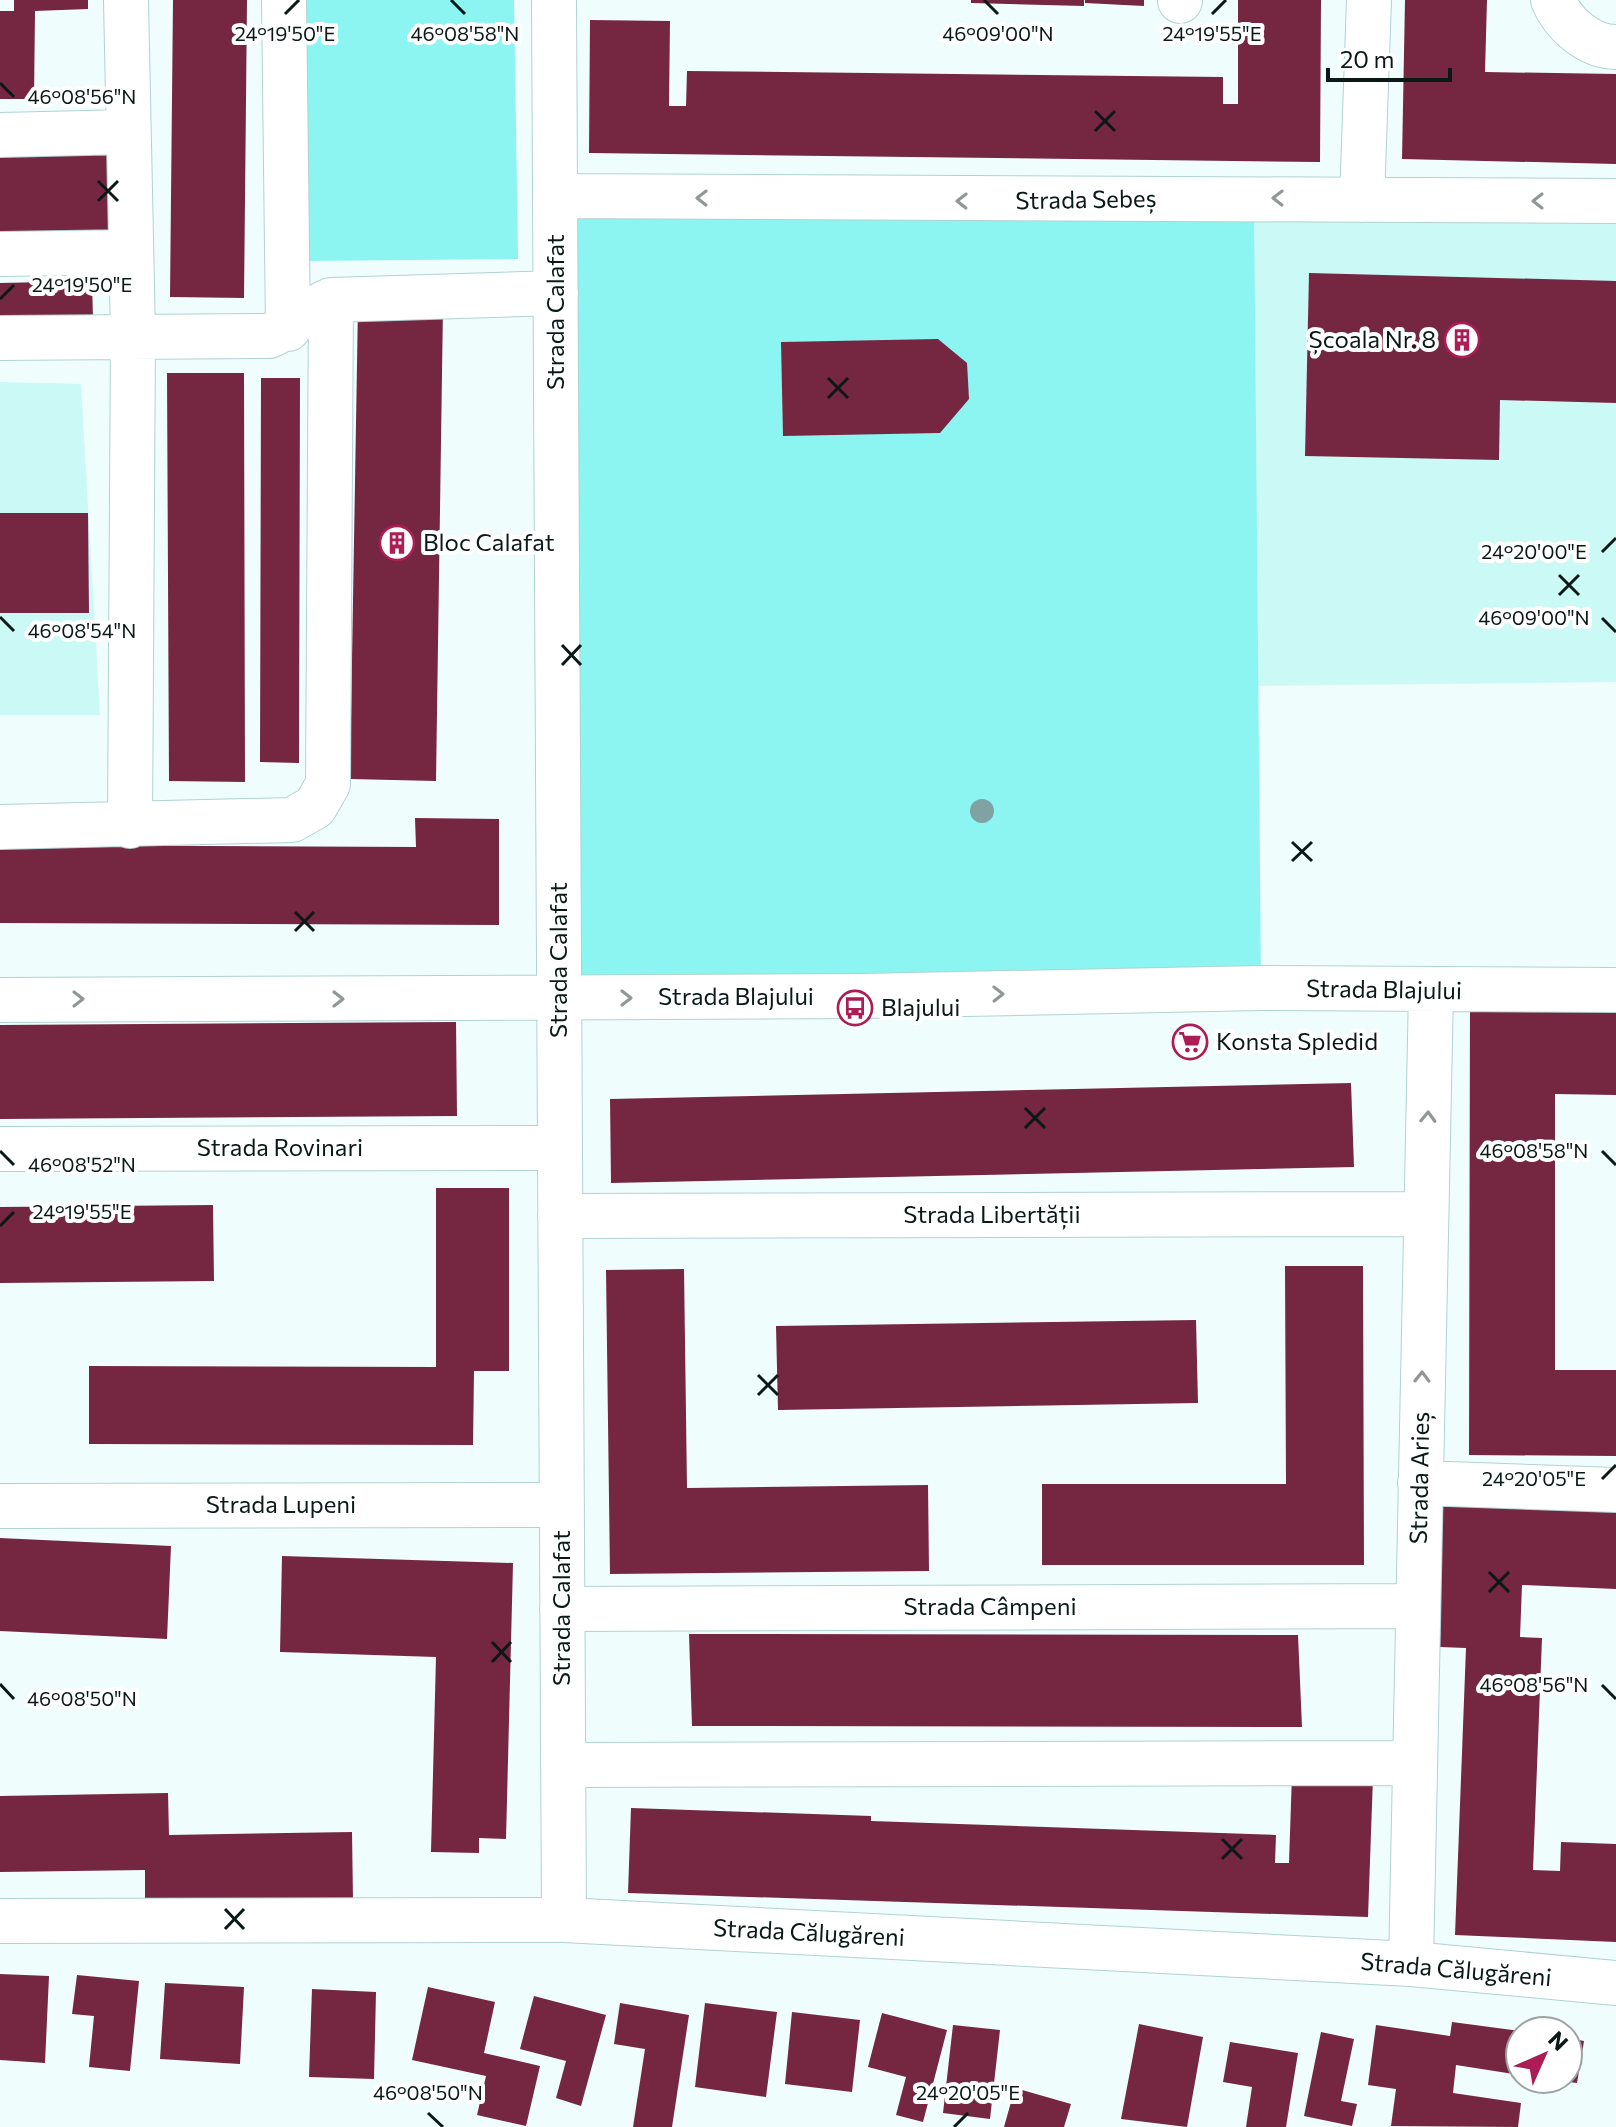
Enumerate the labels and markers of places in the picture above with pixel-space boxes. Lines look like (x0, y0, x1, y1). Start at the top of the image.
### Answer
building icon: Școala Nr. 8 (1443, 321, 1481, 359)
place label: Școala Nr. 8 (1309, 324, 1436, 355)
building icon: Bloc Calafat (378, 524, 416, 562)
place label: Bloc Calafat (423, 527, 555, 556)
bus stop icon: Blajului (836, 989, 874, 1027)
place label: Blajului (881, 992, 960, 1021)
supermarket icon: Konsta Spledid (1171, 1023, 1209, 1061)
place label: Konsta Spledid (1216, 1026, 1378, 1055)

